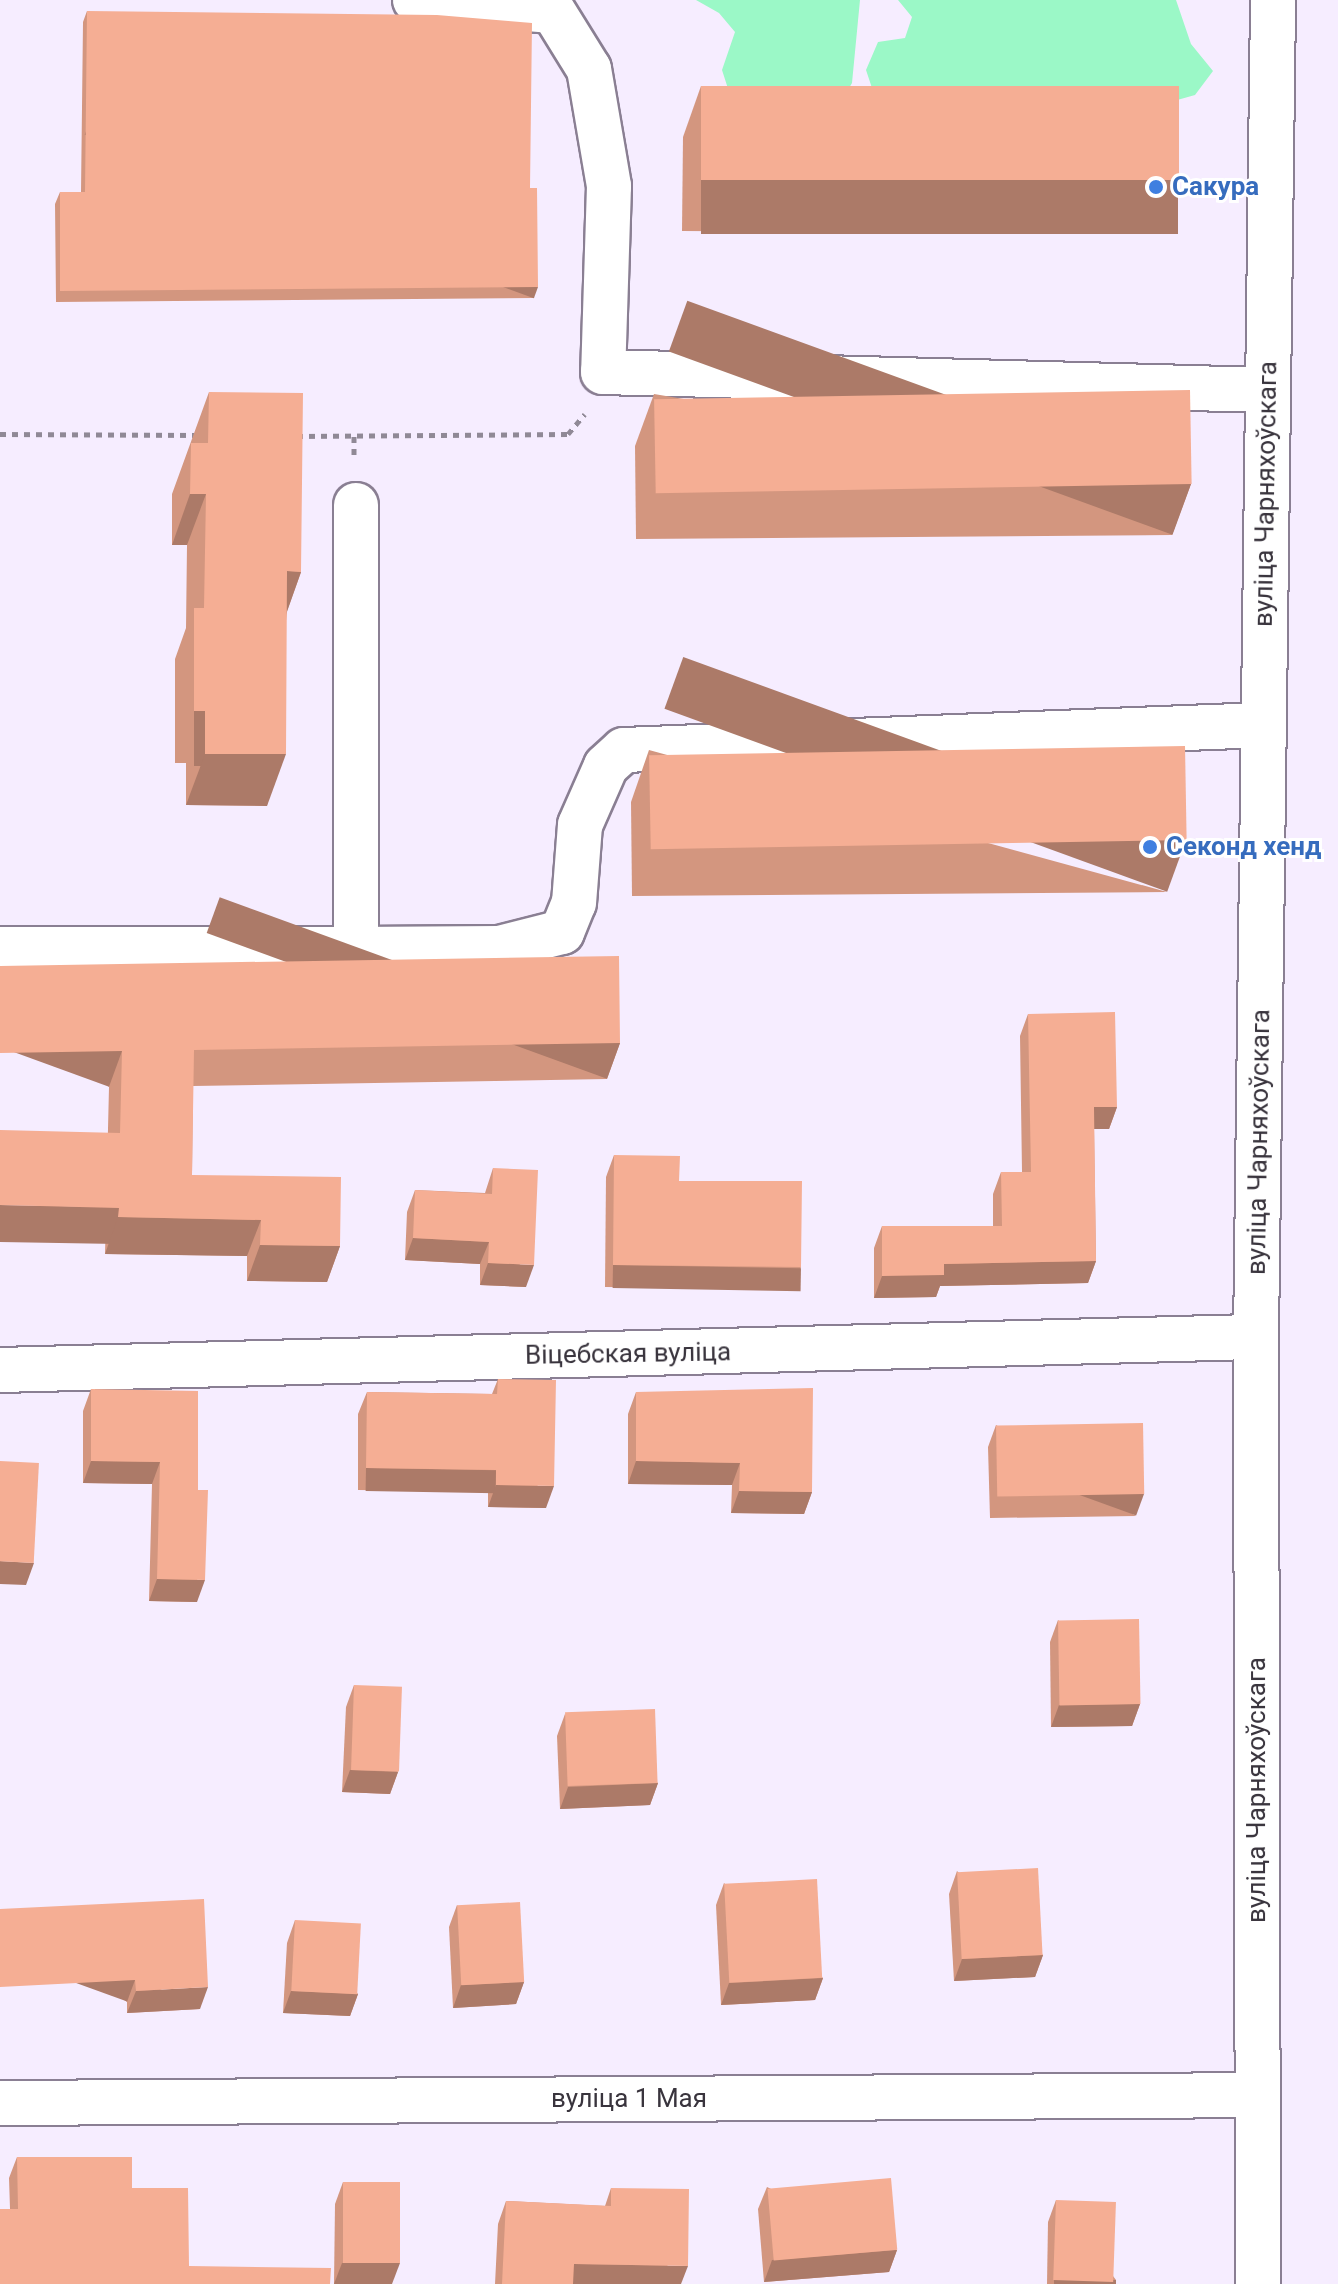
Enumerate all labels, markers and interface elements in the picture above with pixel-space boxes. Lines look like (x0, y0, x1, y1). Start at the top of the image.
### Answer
place label: Сакура (1172, 171, 1259, 203)
marker: Сакура (1147, 178, 1165, 196)
street label: вуліца Чарняхоўскага (1248, 361, 1284, 627)
place label: Секонд хенд (1166, 831, 1321, 863)
marker: Секонд хенд (1141, 838, 1159, 856)
street label: вуліца Чарняхоўскага (1241, 1009, 1277, 1275)
street label: Віцебская вуліца (525, 1337, 731, 1371)
street label: вуліца Чарняхоўскага (1241, 1657, 1273, 1923)
street label: вуліца 1 Мая (551, 2083, 707, 2115)

